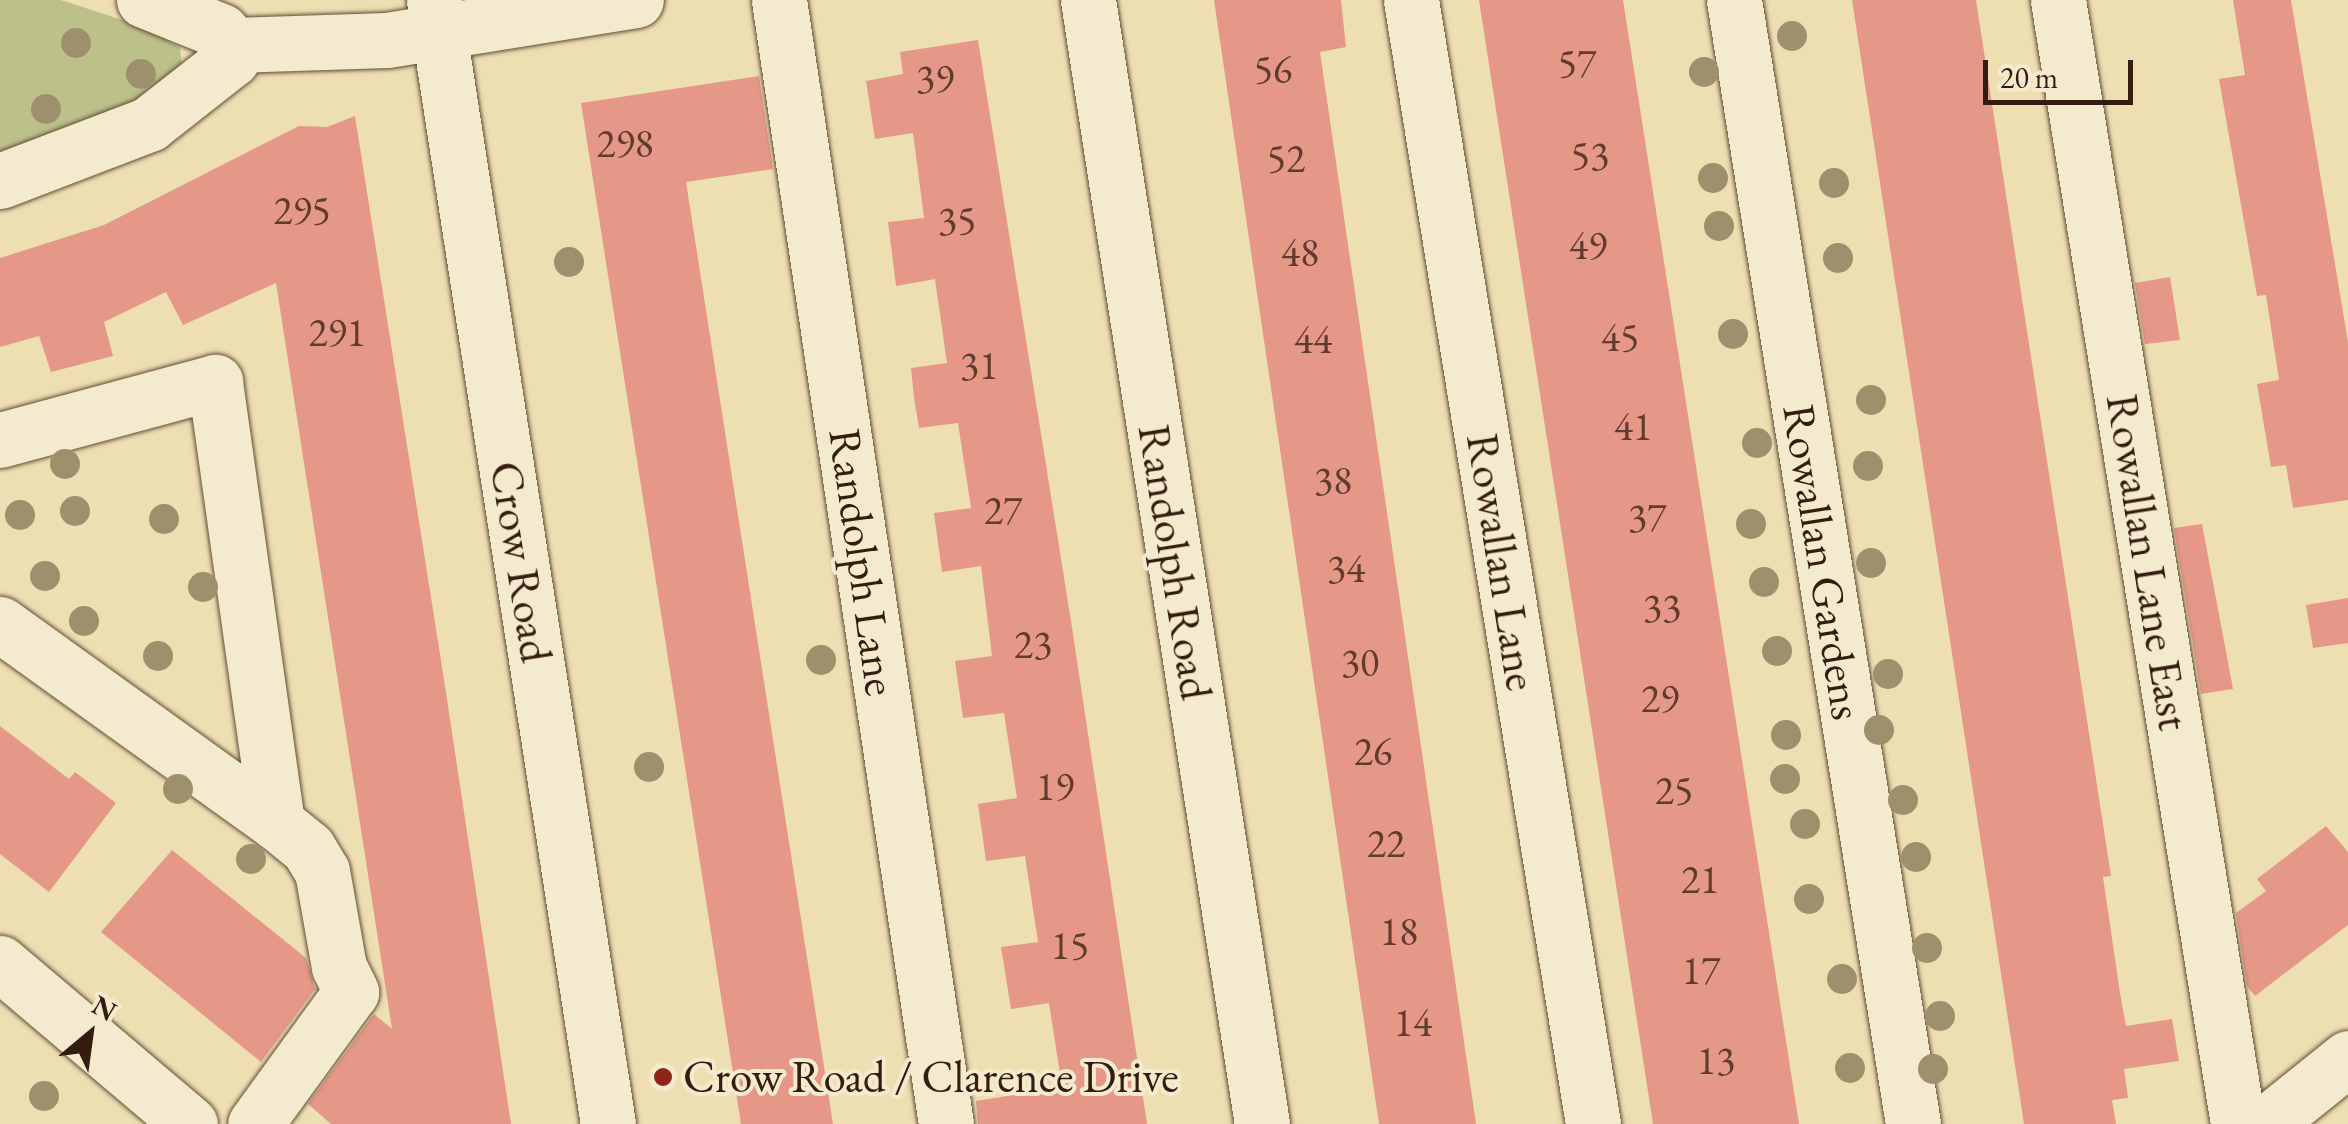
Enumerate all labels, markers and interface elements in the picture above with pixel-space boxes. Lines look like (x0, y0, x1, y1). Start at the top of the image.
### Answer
house number: 57 (1558, 39, 1596, 87)
scale bar (1988, 40, 2138, 102)
house number: 56 (1254, 45, 1292, 93)
house number: 39 (916, 54, 954, 102)
text: 20 m (2000, 58, 2058, 97)
house number: 298 (596, 119, 654, 167)
house number: 53 (1571, 131, 1609, 179)
house number: 52 (1267, 134, 1305, 182)
house number: 295 (273, 186, 331, 234)
house number: 35 (938, 196, 976, 244)
house number: 49 (1569, 221, 1607, 269)
house number: 48 (1281, 228, 1319, 276)
house number: 291 (308, 308, 366, 356)
house number: 45 (1601, 313, 1639, 361)
house number: 44 (1294, 315, 1332, 363)
house number: 31 (960, 341, 998, 389)
street label: Rowallan Lane East (2095, 390, 2201, 734)
street label: Rowallan Gardens (1771, 400, 1875, 724)
house number: 41 (1614, 402, 1652, 450)
street label: Randolph Road (1127, 420, 1223, 704)
street label: Randolph Lane (818, 425, 908, 699)
street label: Rowallan Lane (1455, 430, 1549, 694)
house number: 38 (1314, 456, 1352, 504)
street label: Crow Road (478, 458, 564, 666)
house number: 27 (984, 486, 1022, 534)
house number: 37 (1628, 493, 1666, 541)
house number: 34 (1327, 544, 1365, 592)
house number: 33 (1643, 583, 1681, 631)
house number: 23 (1014, 620, 1052, 668)
house number: 30 (1341, 638, 1379, 686)
house number: 29 (1641, 674, 1679, 722)
house number: 26 (1354, 727, 1392, 775)
house number: 19 (1036, 762, 1074, 810)
house number: 25 (1655, 766, 1693, 814)
house number: 22 (1367, 819, 1405, 867)
house number: 21 (1681, 855, 1719, 903)
house number: 18 (1380, 907, 1418, 955)
house number: 15 (1051, 921, 1089, 969)
house number: 17 (1682, 946, 1720, 994)
north arrow (40, 984, 140, 1084)
text: N (86, 987, 123, 1029)
house number: 14 (1394, 998, 1432, 1046)
house number: 13 (1697, 1036, 1735, 1084)
place label: Crow Road / Clarence Drive (683, 1050, 1179, 1104)
marker: Crow Road / Clarence Drive (652, 1066, 674, 1088)

